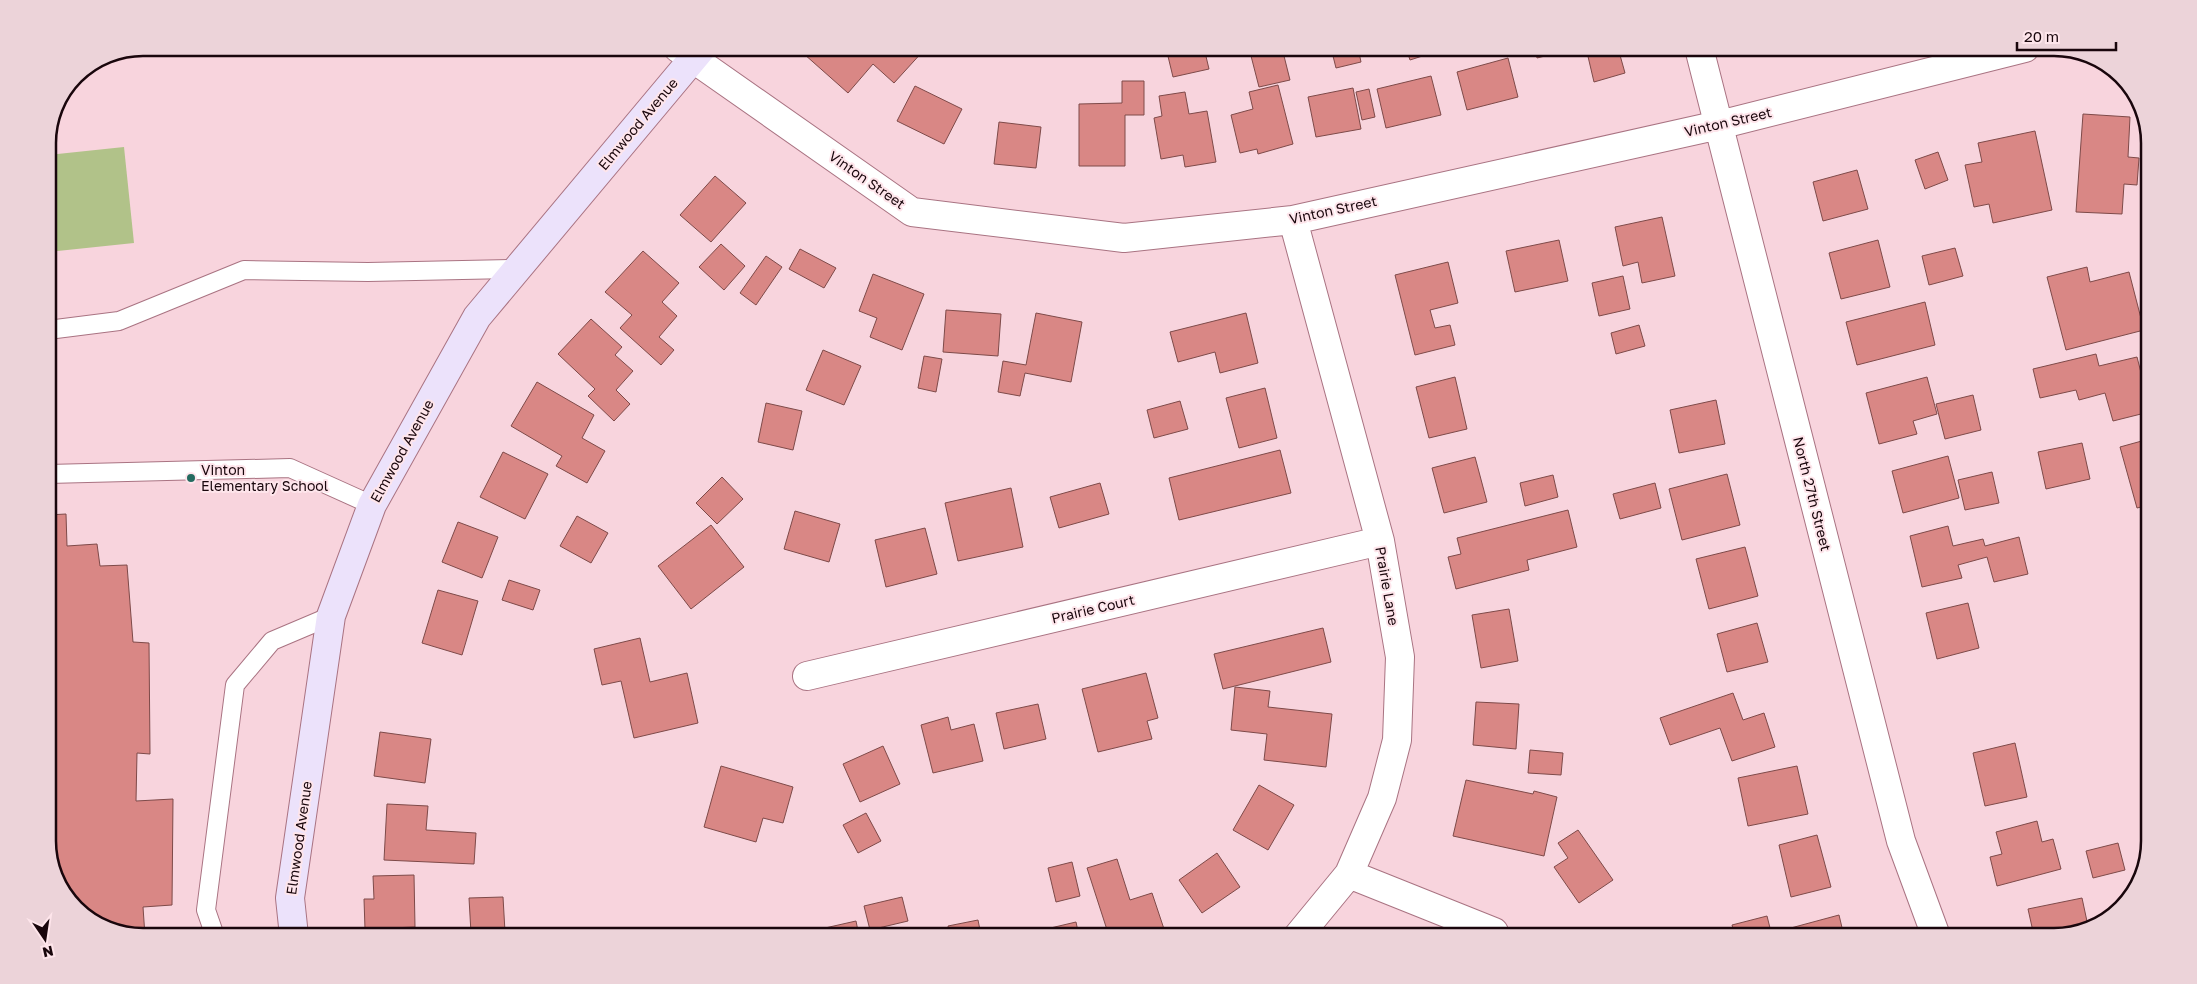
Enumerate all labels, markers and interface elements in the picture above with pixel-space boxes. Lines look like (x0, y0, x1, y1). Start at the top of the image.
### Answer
scale bar (2017, 20, 2116, 52)
text: 20 m (2024, 27, 2059, 45)
street label: Elmwood Avenue (594, 74, 681, 173)
street label: Vinton Street (1683, 103, 1773, 140)
street label: Vinton Street (826, 147, 909, 212)
street label: Vinton Street (1288, 192, 1378, 227)
street label: Elmwood Avenue (366, 396, 437, 505)
street label: North 27th Street (1790, 435, 1835, 553)
place label: Vinton Elementary School (201, 461, 328, 494)
marker: Vinton Elementary School (185, 472, 197, 484)
street label: Prairie Lane (1372, 545, 1403, 627)
street label: Prairie Court (1050, 591, 1136, 626)
street label: Elmwood Avenue (282, 780, 315, 896)
north arrow (20, 914, 70, 964)
text: N (41, 943, 55, 962)

